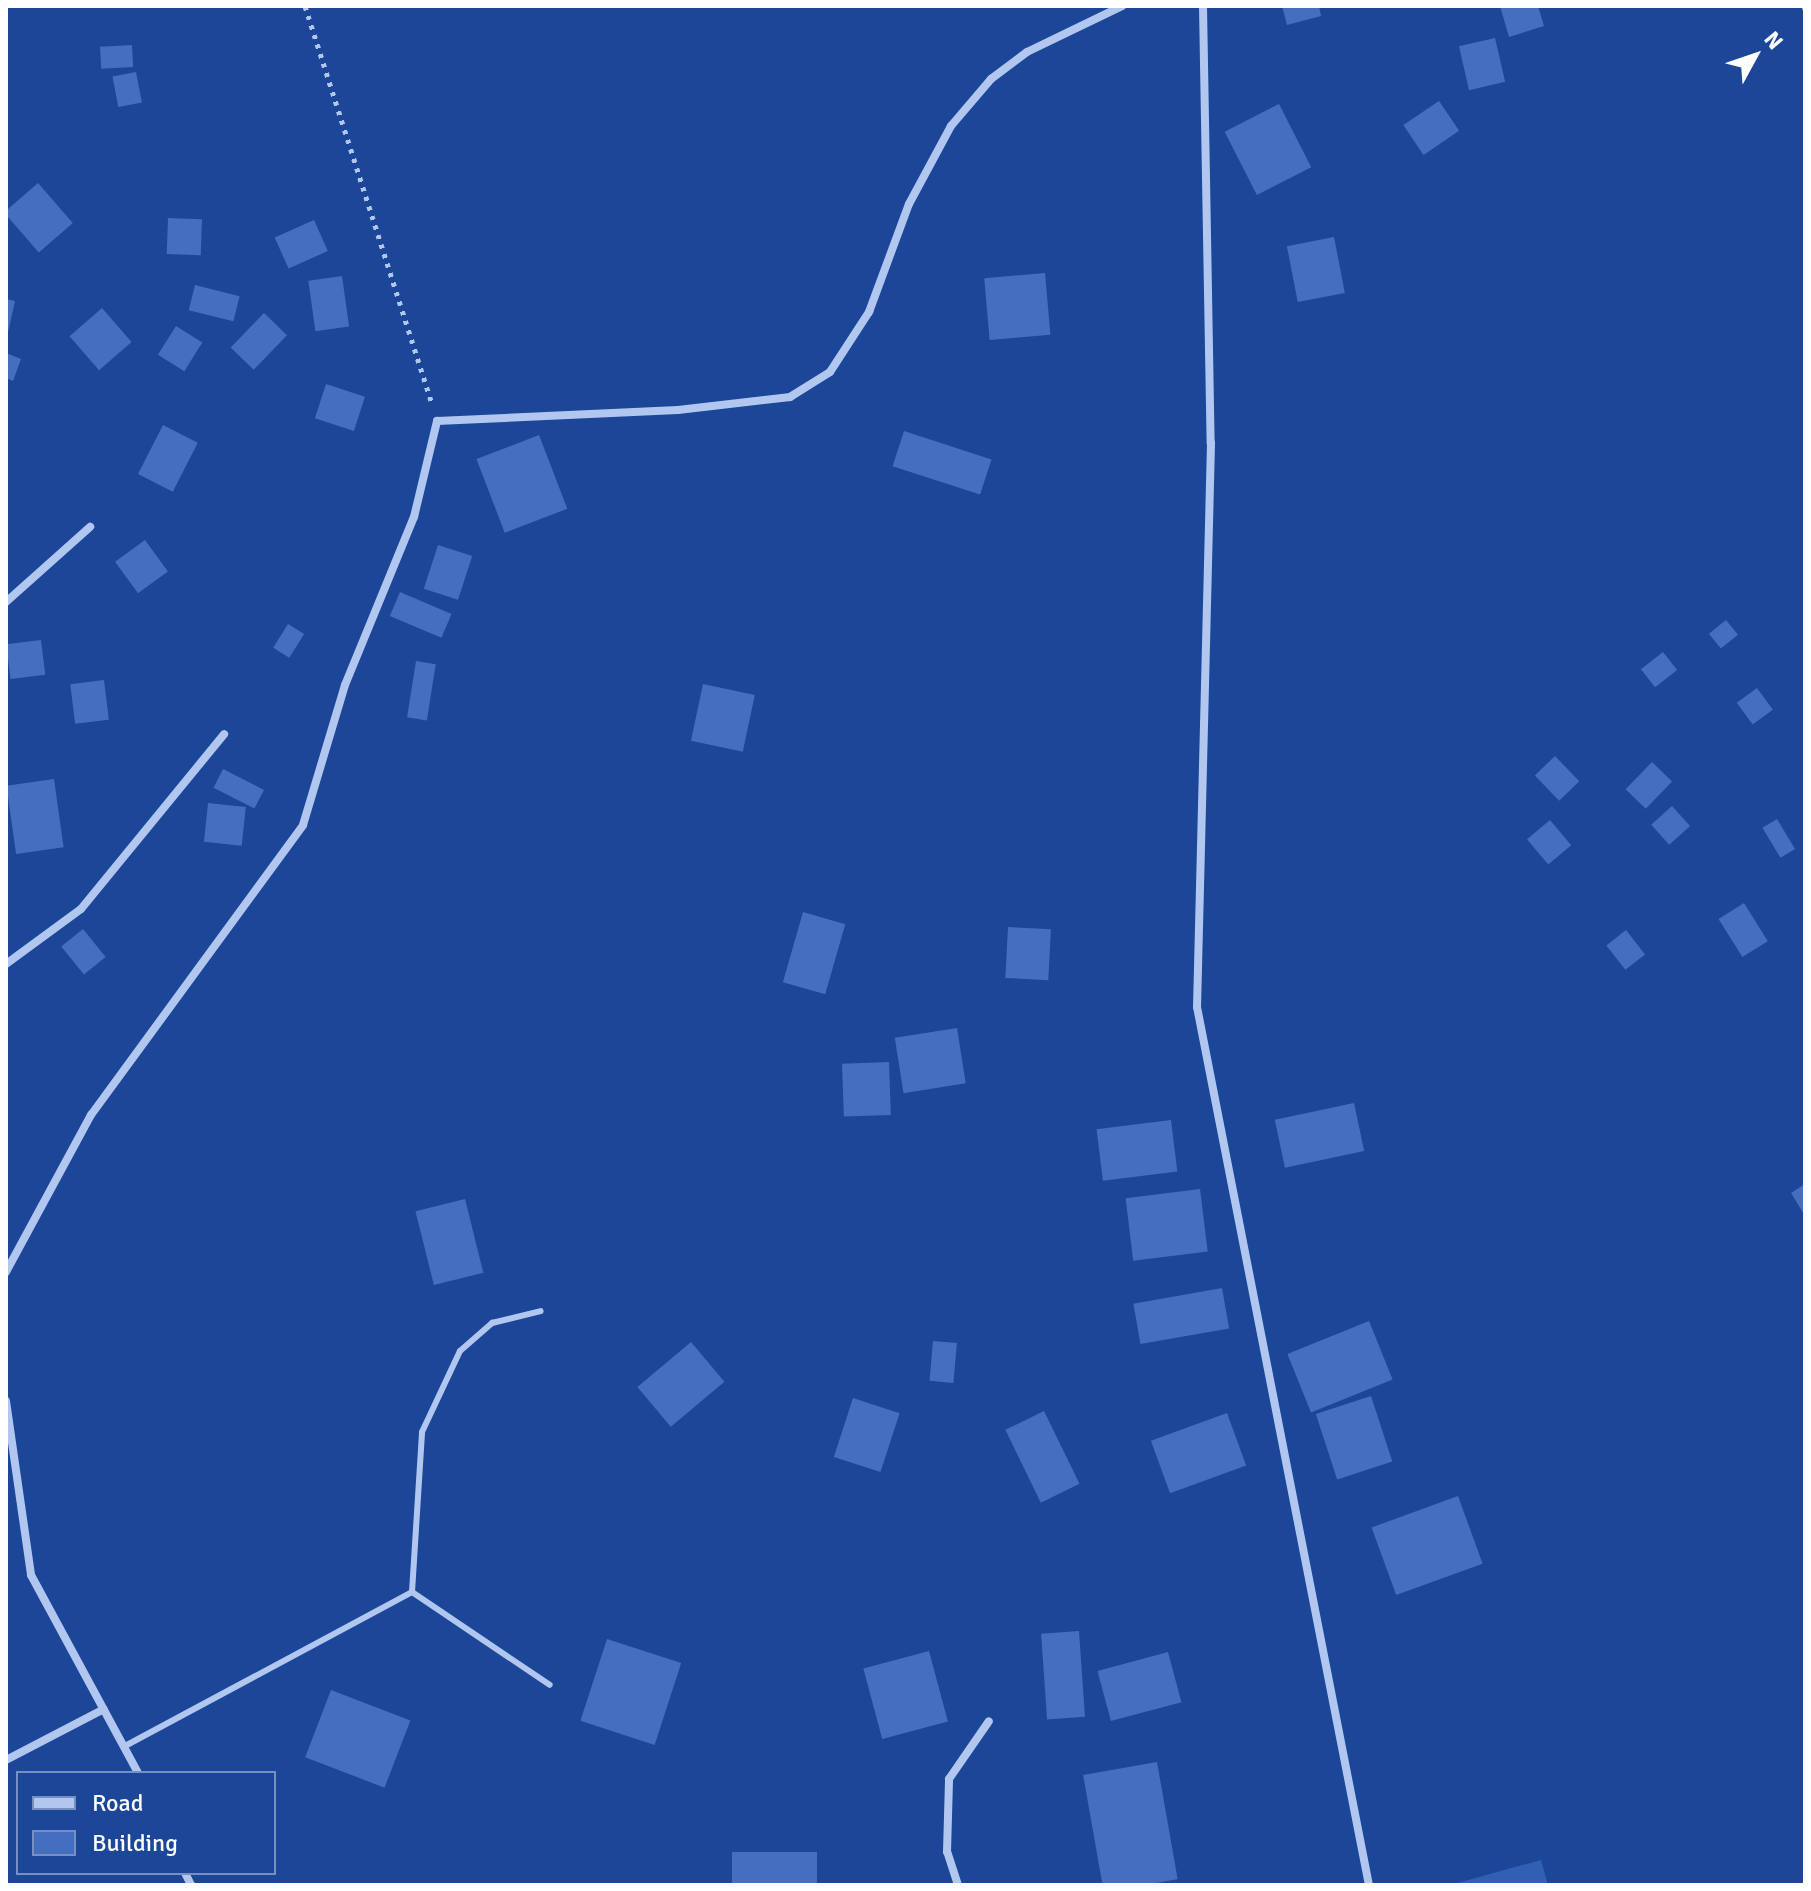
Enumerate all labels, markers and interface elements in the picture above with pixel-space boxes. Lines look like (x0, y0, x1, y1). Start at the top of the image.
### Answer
north arrow (1715, 16, 1795, 96)
text: N (1759, 26, 1789, 55)
legend (16, 1771, 276, 1875)
text: Road (92, 1788, 143, 1818)
text: Building (92, 1828, 178, 1858)

